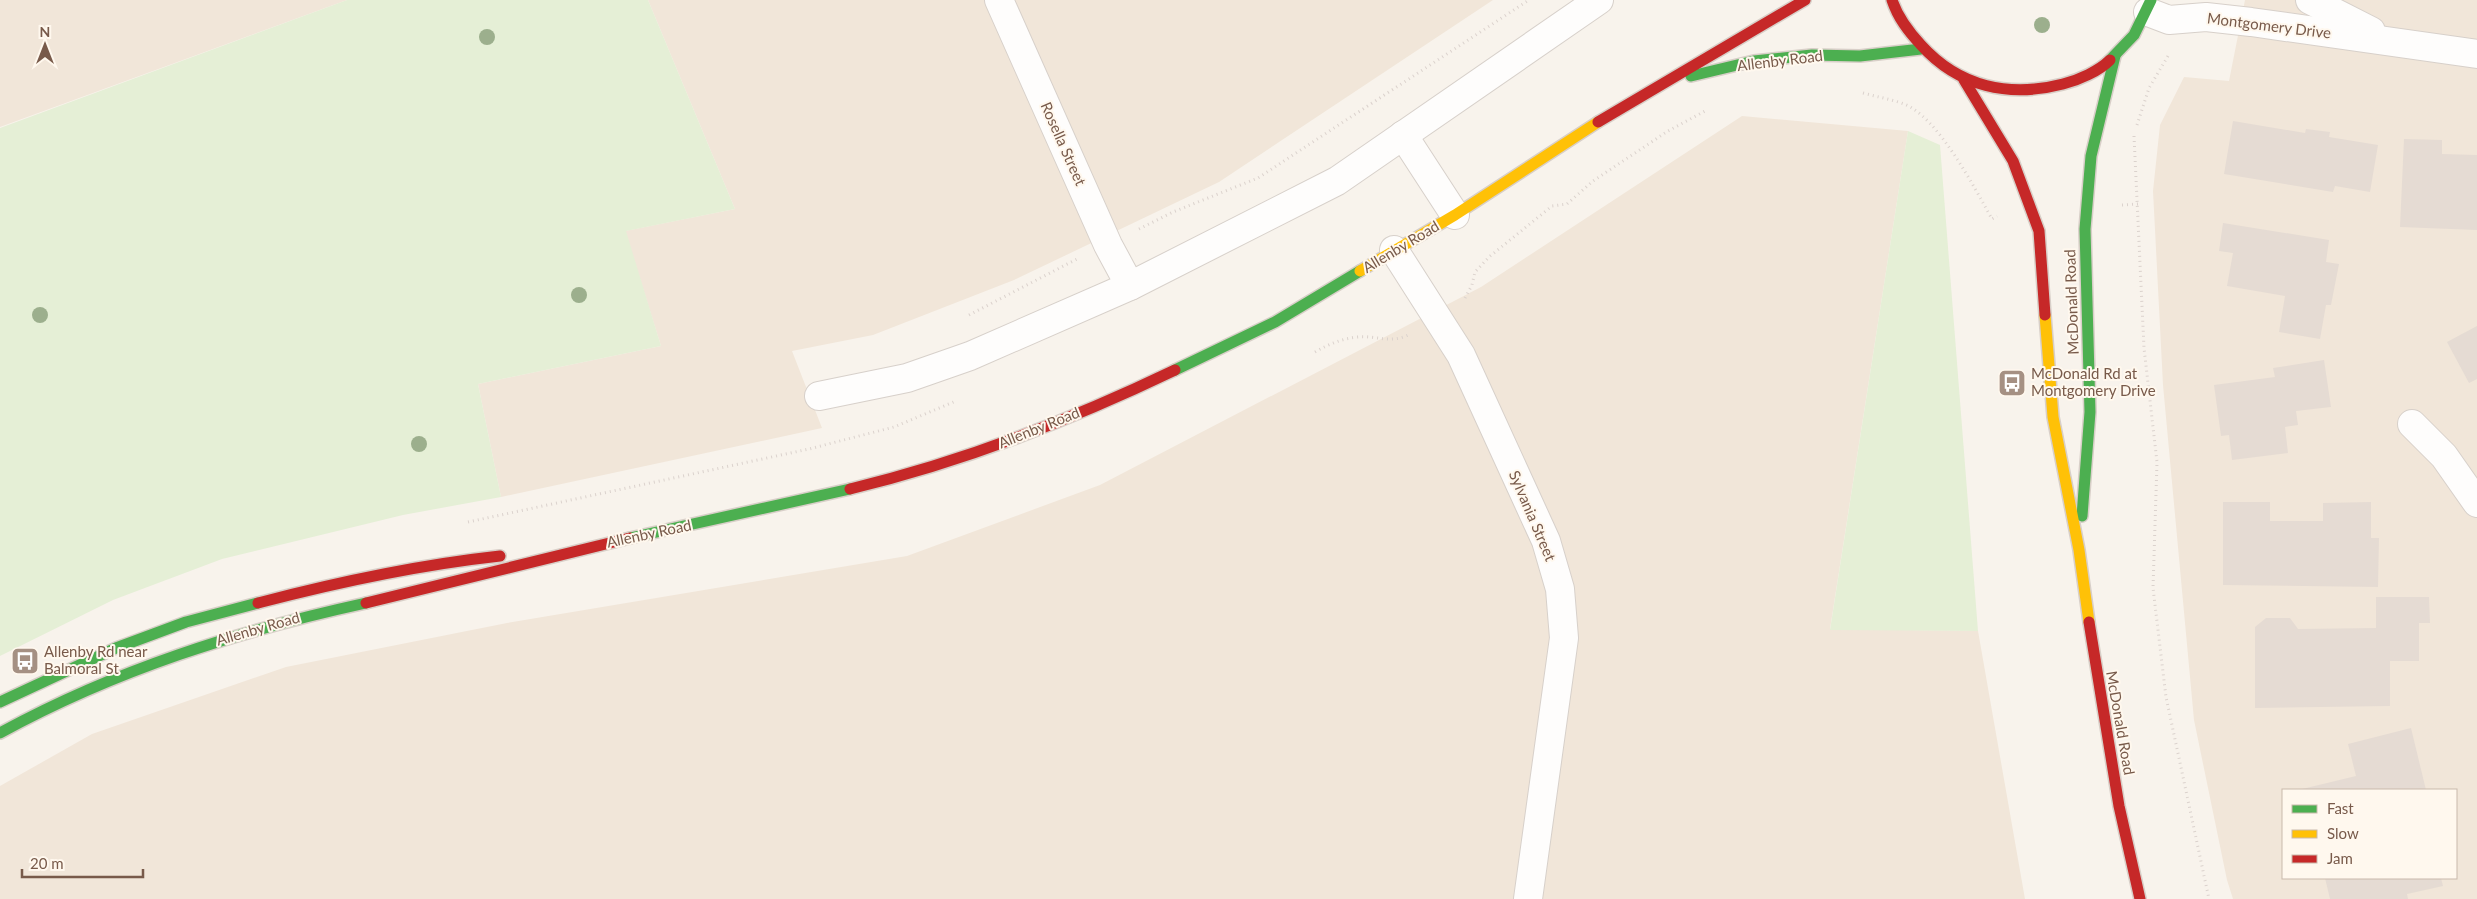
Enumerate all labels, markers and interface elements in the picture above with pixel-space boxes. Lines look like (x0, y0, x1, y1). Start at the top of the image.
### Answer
street label: Montgomery Drive (2206, 8, 2332, 42)
north arrow (20, 20, 70, 70)
text: N (40, 23, 50, 40)
street label: Allenby Road (1736, 46, 1824, 74)
street label: Rosella Street (1037, 99, 1091, 189)
street label: Allenby Road (1359, 216, 1442, 276)
street label: McDonald Road (2060, 249, 2082, 355)
place label: McDonald Rd at Montgomery Drive (2031, 364, 2156, 399)
bus stop icon: McDonald Rd at Montgomery Drive (1997, 368, 2027, 398)
street label: Allenby Road (995, 403, 1082, 452)
street label: Sylvania Street (1506, 468, 1560, 564)
street label: Allenby Road (605, 515, 693, 551)
street label: Allenby Road (214, 608, 302, 649)
place label: Allenby Rd near Balmoral St (44, 642, 148, 677)
bus stop icon: Allenby Rd near Balmoral St (10, 646, 40, 676)
street label: McDonald Road (2103, 669, 2139, 776)
legend (2282, 789, 2457, 879)
text: Fast (2327, 799, 2354, 817)
text: Slow (2327, 824, 2359, 842)
scale bar (22, 846, 144, 878)
text: Jam (2327, 849, 2353, 867)
text: 20 m (30, 854, 64, 872)

